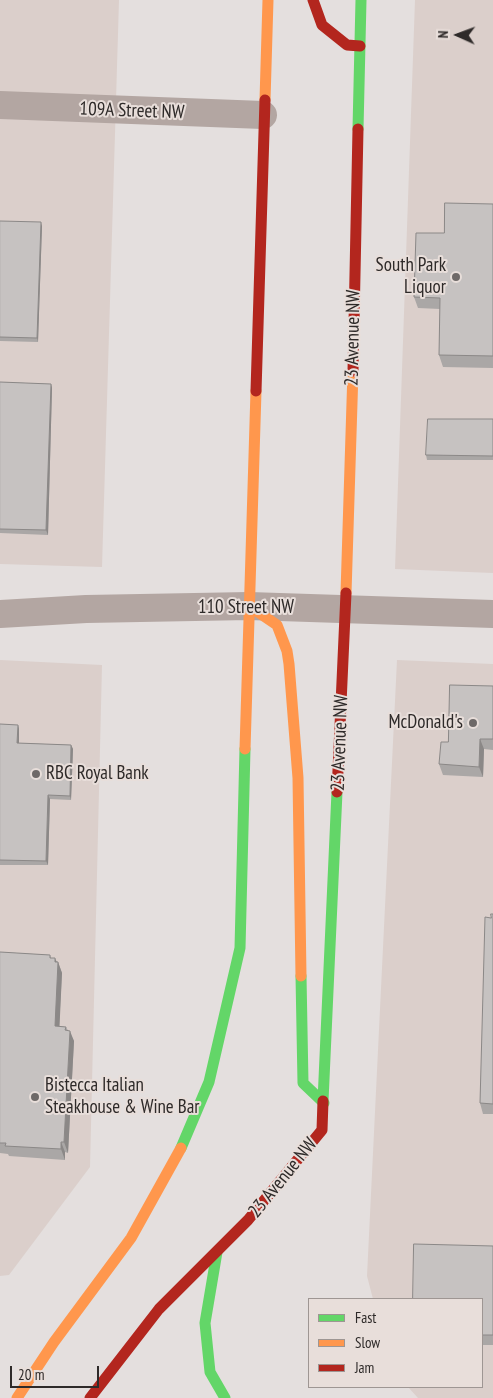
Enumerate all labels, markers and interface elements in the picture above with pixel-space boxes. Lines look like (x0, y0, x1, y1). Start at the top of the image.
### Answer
north arrow (433, 10, 483, 60)
text: N (434, 30, 452, 39)
street label: 109A Street NW (79, 98, 185, 124)
place label: South Park Liquor (376, 255, 446, 299)
marker: South Park Liquor (450, 271, 462, 283)
street label: 23 Avenue NW (341, 290, 365, 386)
street label: 110 Street NW (198, 597, 294, 619)
street label: 23 Avenue NW (327, 695, 353, 791)
place label: McDonald's (388, 712, 463, 734)
marker: McDonald's (467, 717, 479, 729)
place label: RBC Royal Bank (46, 763, 149, 785)
marker: RBC Royal Bank (30, 768, 42, 780)
place label: Bistecca Italian Steakhouse & Wine Bar (45, 1075, 199, 1119)
marker: Bistecca Italian Steakhouse & Wine Bar (29, 1091, 41, 1103)
street label: 23 Avenue NW (244, 1133, 322, 1223)
legend (308, 1298, 483, 1388)
text: Fast (355, 1308, 376, 1327)
text: Slow (355, 1333, 380, 1352)
scale bar (12, 1356, 101, 1388)
text: Jam (355, 1358, 374, 1377)
text: 20 m (18, 1365, 44, 1384)

